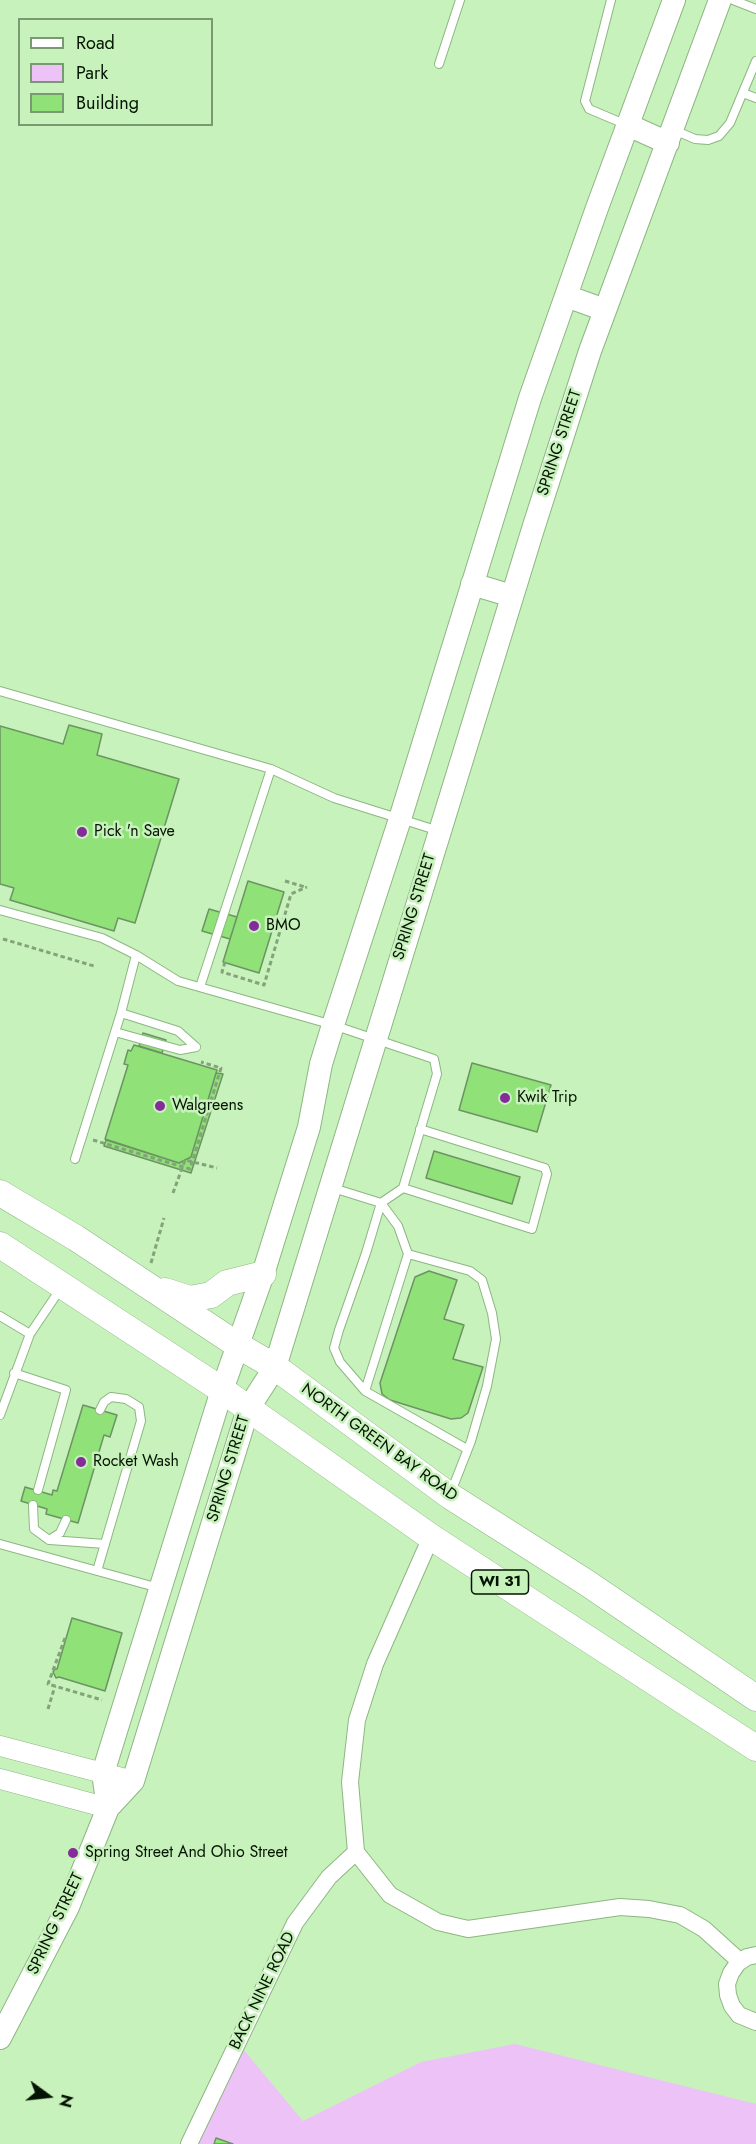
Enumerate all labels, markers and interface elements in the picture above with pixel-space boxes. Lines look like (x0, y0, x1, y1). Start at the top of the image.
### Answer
legend (18, 18, 213, 126)
text: Road (76, 30, 115, 56)
text: Park (76, 60, 108, 86)
text: Building (76, 90, 139, 116)
street label: SPRING STREET (534, 388, 586, 498)
place label: Pick 'n Save (94, 822, 175, 842)
marker: Pick 'n Save (75, 825, 89, 839)
street label: SPRING STREET (390, 851, 440, 963)
place label: BMO (266, 916, 301, 936)
marker: BMO (247, 919, 261, 933)
place label: Kwik Trip (517, 1088, 577, 1108)
marker: Kwik Trip (498, 1091, 512, 1105)
place label: Walgreens (172, 1096, 243, 1116)
marker: Walgreens (153, 1099, 167, 1113)
street label: NORTH GREEN BAY ROAD (297, 1380, 461, 1506)
street label: SPRING STREET (204, 1413, 254, 1525)
place label: Rocket Wash (93, 1452, 179, 1472)
marker: Rocket Wash (74, 1455, 88, 1469)
road number: WI 31 (472, 1570, 528, 1594)
place label: Spring Street And Ohio Street (85, 1843, 288, 1863)
marker: Spring Street And Ohio Street (66, 1846, 80, 1860)
street label: SPRING STREET (24, 1870, 88, 1978)
street label: BACK NINE ROAD (226, 1929, 300, 2053)
north arrow (18, 2066, 78, 2126)
text: N (53, 2092, 79, 2110)

